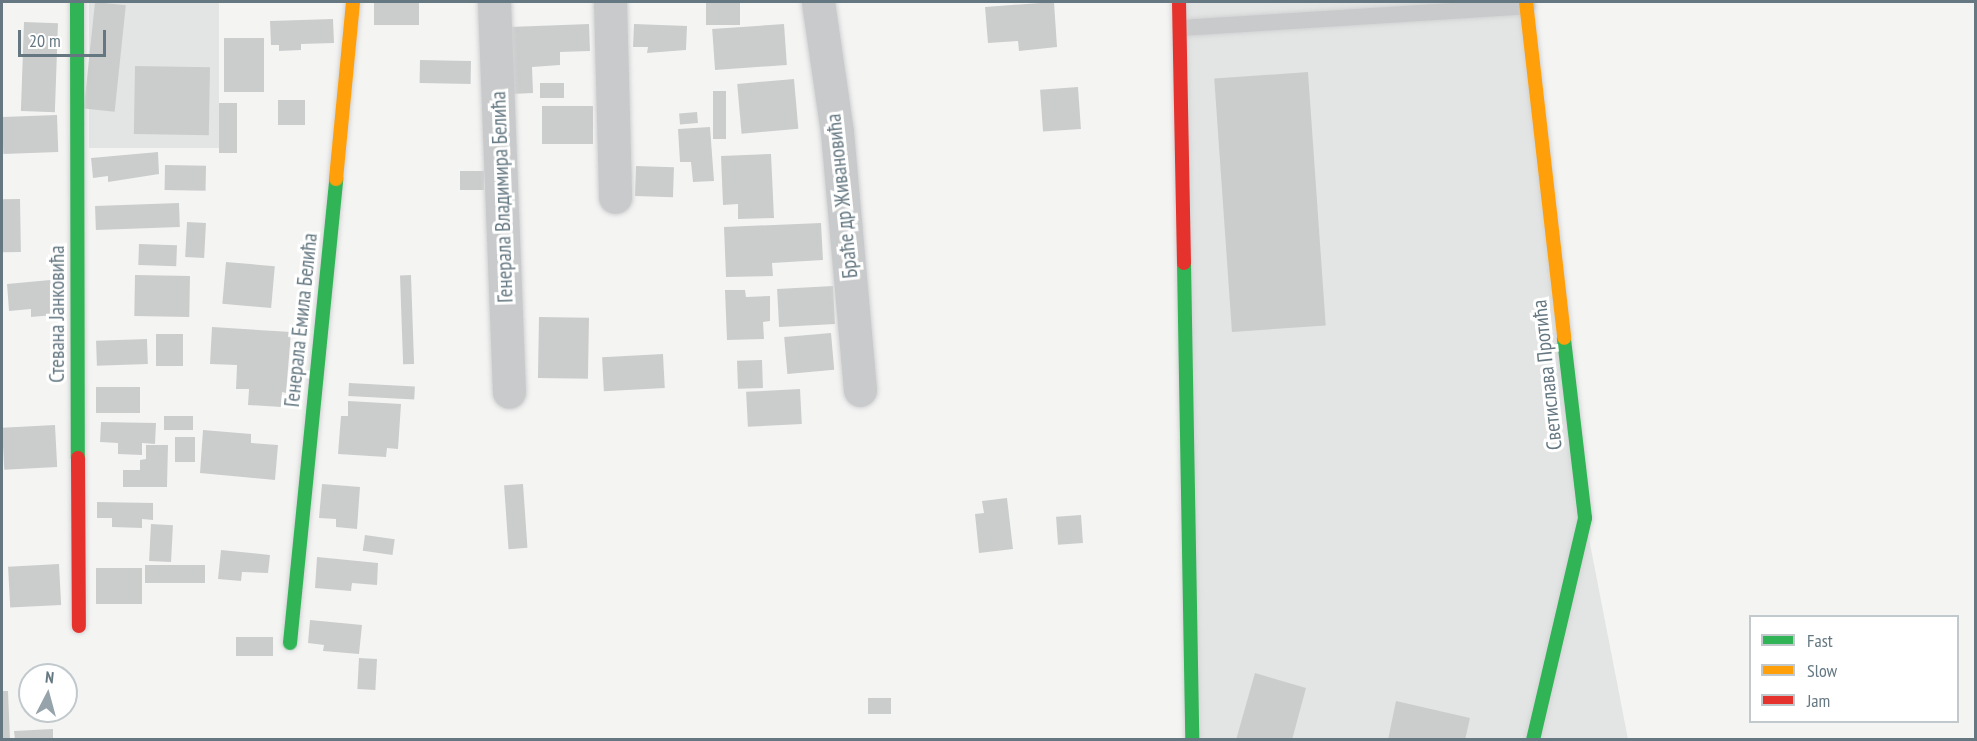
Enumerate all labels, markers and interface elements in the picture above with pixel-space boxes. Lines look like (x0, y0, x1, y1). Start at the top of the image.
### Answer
scale bar (21, 18, 110, 56)
text: 20 m (29, 29, 61, 52)
street label: Генерала Владимира Белића (486, 91, 518, 303)
street label: Браће др Живановића (821, 112, 863, 280)
street label: Генерала Емила Белића (279, 232, 323, 408)
street label: Стевана Јанковића (44, 245, 70, 383)
street label: Светислава Протића (1527, 299, 1567, 451)
legend (1749, 615, 1959, 723)
text: Fast (1807, 629, 1833, 652)
text: Slow (1807, 659, 1837, 682)
north arrow (18, 663, 78, 723)
text: N (44, 667, 55, 687)
text: Jam (1807, 689, 1830, 712)

